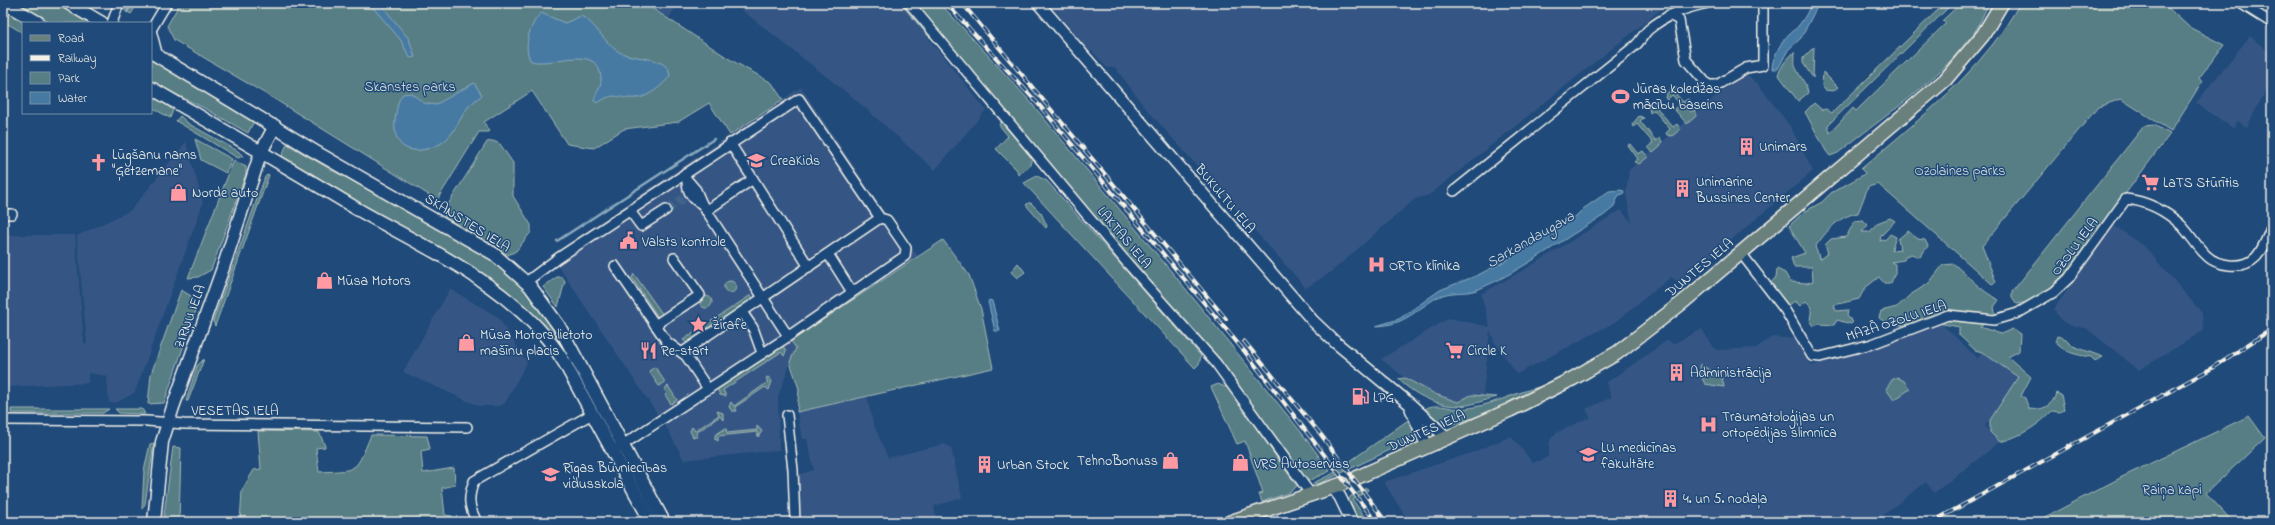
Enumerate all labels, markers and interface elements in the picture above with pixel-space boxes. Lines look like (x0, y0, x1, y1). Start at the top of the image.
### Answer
legend (22, 22, 152, 114)
text: Road (58, 30, 84, 48)
text: Railway (58, 50, 97, 69)
text: Park (58, 70, 80, 88)
park label: Skanstes parks (364, 77, 456, 98)
place label: Jūras koledžas mācību baseins (1633, 79, 1723, 116)
sports icon: Jūras koledžas mācību baseins (1610, 86, 1630, 106)
text: Water (58, 90, 87, 108)
building icon: Unimars (1736, 136, 1756, 156)
place label: Unimars (1759, 137, 1807, 158)
place label: Lūgšanu nams "Ģetzemane" (112, 145, 197, 182)
school or university icon: CreaKids (747, 150, 767, 170)
place label: CreaKids (770, 151, 820, 172)
church icon: Lūgšanu nams "Ģetzemane" (89, 152, 109, 172)
street label: BUKULTU IELA (1189, 159, 1260, 238)
park label: Ozolaines parks (1915, 161, 2005, 182)
place label: Unimarine Bussines Center (1695, 172, 1791, 209)
supermarket icon: LaTS Stūrītis (2140, 172, 2160, 192)
place label: LaTS Stūrītis (2163, 173, 2239, 194)
building icon: Unimarine Bussines Center (1673, 179, 1693, 199)
shop icon: Norde auto (169, 182, 189, 202)
place label: Norde auto (192, 183, 258, 204)
street label: SKANSTES IELA (420, 189, 514, 258)
street label: LAKTAS IELA (1092, 202, 1156, 274)
water label: Sarkandaugava (1482, 205, 1580, 275)
street label: OZOLU IELA (2046, 213, 2104, 280)
public building icon: Valsts kontrole (619, 231, 639, 251)
place label: Valsts kontrole (641, 232, 727, 253)
street label: DUNTES IELA (1661, 233, 1739, 304)
hospital icon: ORTO klīnika (1366, 255, 1386, 275)
place label: ORTO klīnika (1389, 256, 1460, 277)
shop icon: Mūsa Motors (314, 270, 334, 290)
place label: Mūsa Motors (337, 271, 411, 292)
street label: ZIRŅU IELA (169, 282, 212, 351)
street label: MAZĀ OZOLU IELA (1843, 295, 1949, 348)
place icon: Žirafe (689, 314, 709, 334)
place label: Žirafe (712, 315, 748, 336)
place label: Mūsa Motors lietoto mašīnu placis (480, 325, 593, 362)
shop icon: Mūsa Motors lietoto mašīnu placis (457, 332, 477, 352)
restaurant icon: Re-start (638, 340, 658, 360)
supermarket icon: Circle K (1444, 340, 1464, 360)
place label: Re-start (661, 341, 709, 362)
place label: Circle K (1467, 341, 1507, 362)
building icon: Administrācija (1667, 362, 1687, 382)
place label: Administrācija (1690, 363, 1772, 384)
fuel station icon: LPG (1350, 387, 1370, 407)
place label: LPG (1373, 388, 1394, 409)
street label: VESETAS IELA (190, 401, 279, 422)
street label: DUNTES IELA (1383, 405, 1469, 458)
place label: Traumatoloģijas un ortopēdijas slimnīca (1722, 407, 1837, 444)
hospital icon: Traumatoloģijas un ortopēdijas slimnīca (1699, 414, 1719, 434)
place label: LU medicīnas fakultāte (1601, 438, 1676, 475)
school or university icon: LU medicīnas fakultāte (1578, 445, 1598, 465)
shop icon: TehnoBonuss (1161, 450, 1181, 470)
place label: TehnoBonuss (1077, 451, 1158, 472)
shop icon: VRS Autoserviss (1231, 453, 1251, 473)
building icon: Urban Stock (974, 454, 994, 474)
place label: VRS Autoserviss (1253, 454, 1349, 475)
place label: Urban Stock (997, 455, 1070, 476)
place label: Rīgas Būvniecības vidusskola (563, 458, 667, 495)
school or university icon: Rīgas Būvniecības vidusskola (540, 465, 560, 485)
park label: Raiņa kapi (2142, 480, 2202, 501)
building icon: 4. un 5. nodaļa (1660, 488, 1680, 508)
place label: 4. un 5. nodaļa (1683, 489, 1767, 510)

